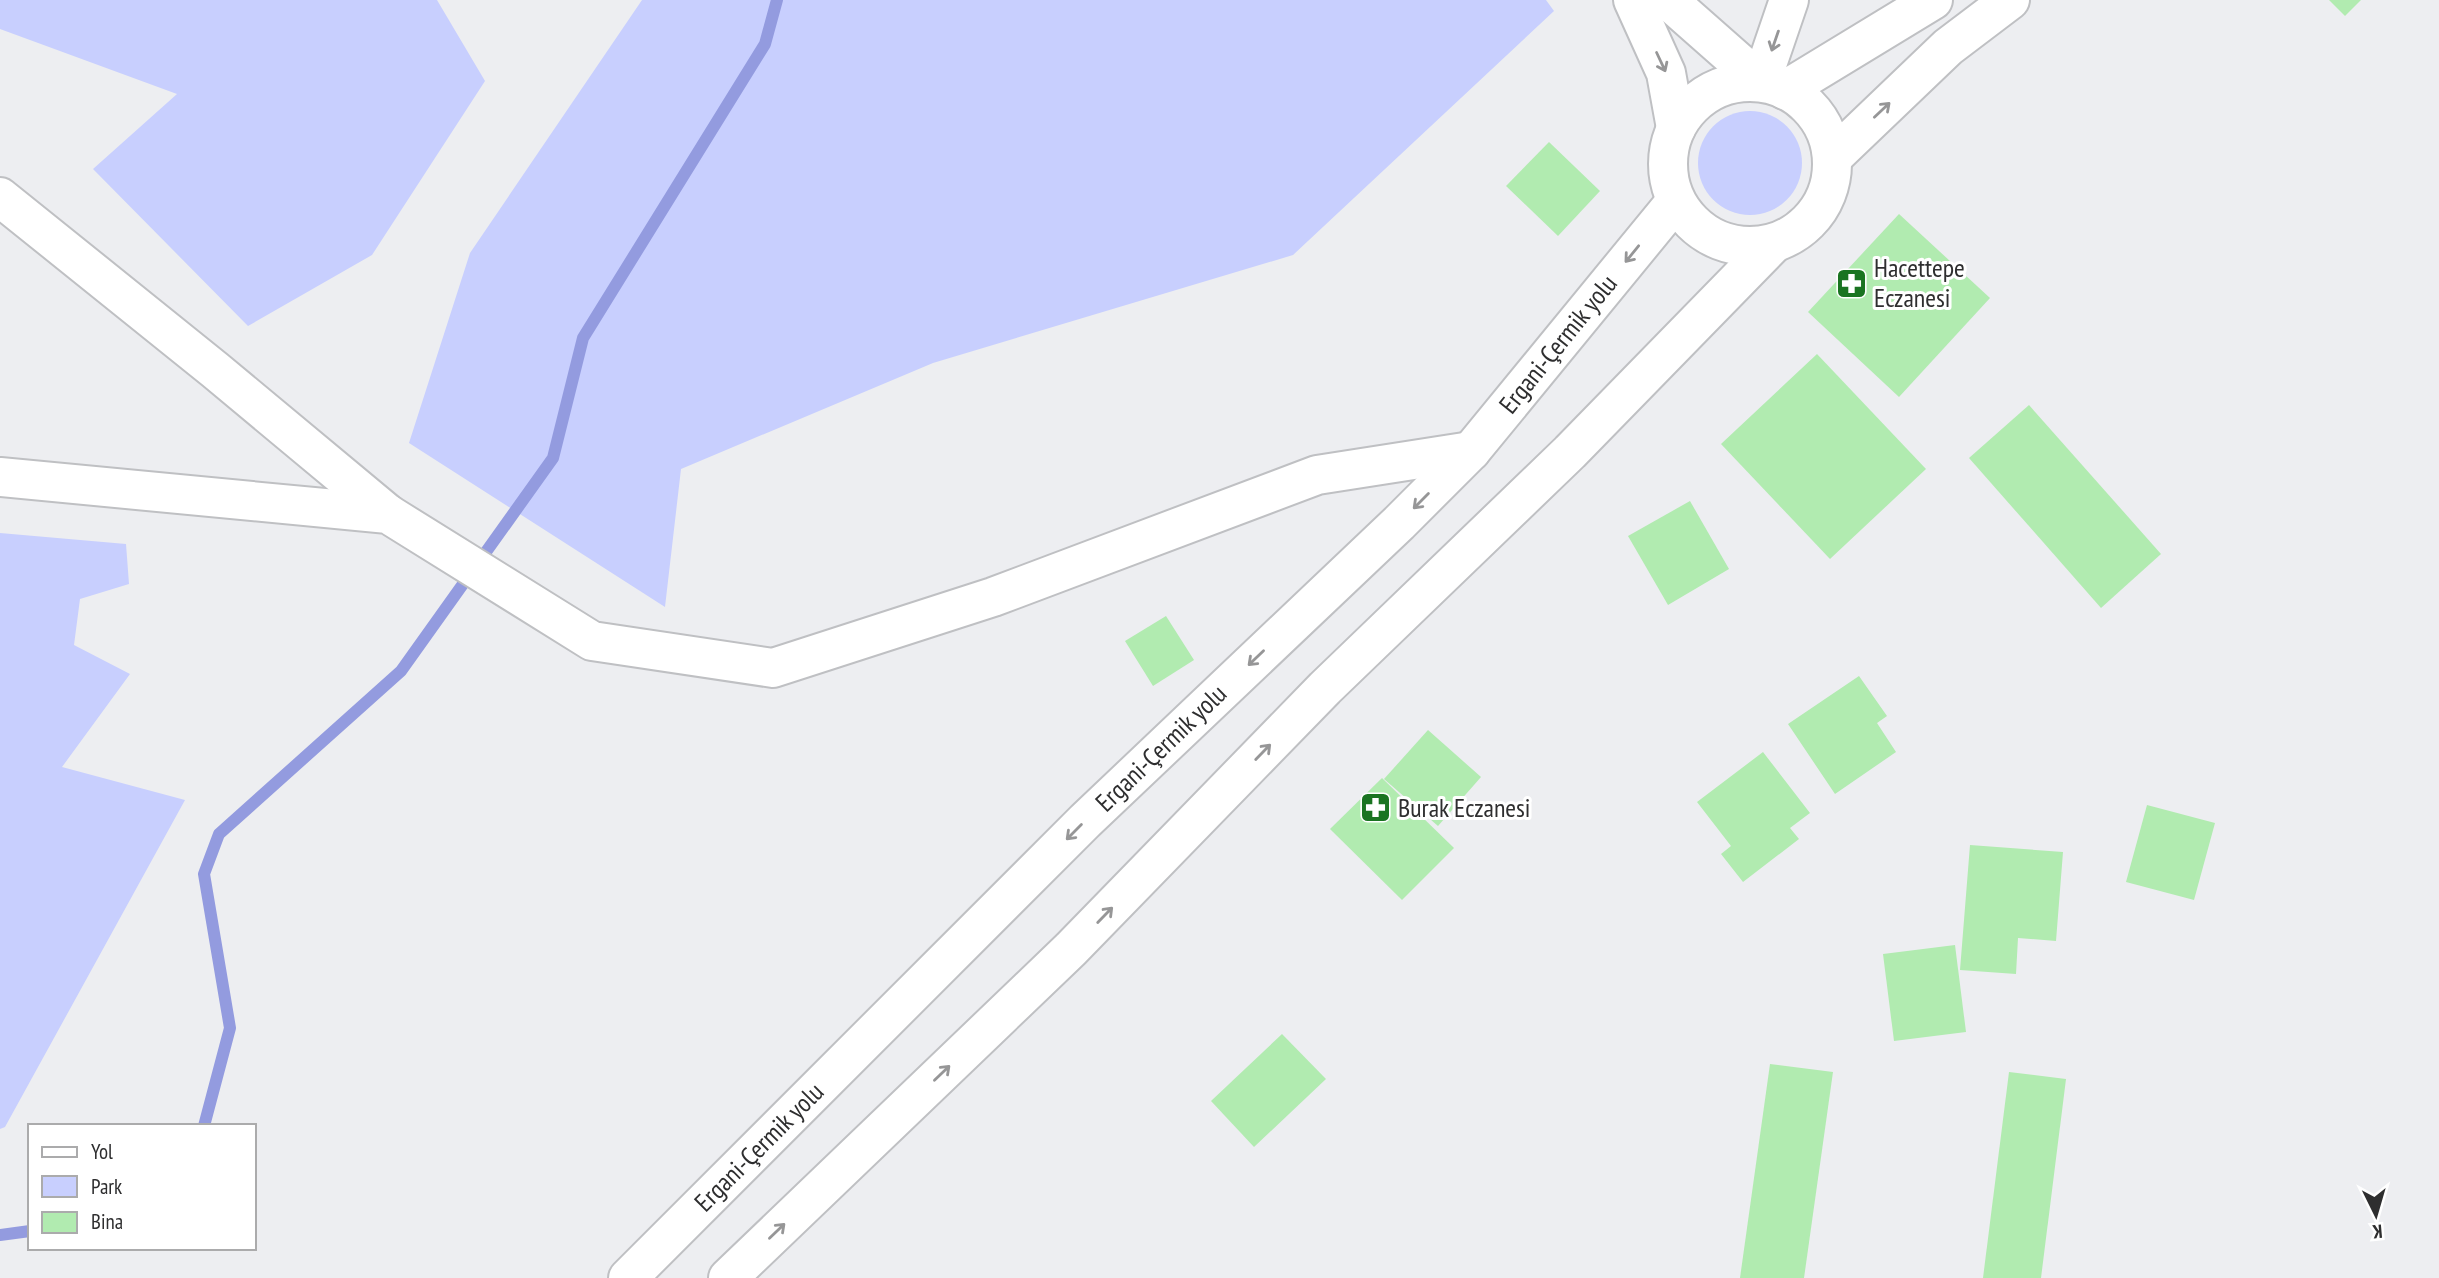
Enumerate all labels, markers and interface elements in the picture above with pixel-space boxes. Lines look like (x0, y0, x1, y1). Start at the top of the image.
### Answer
one-way arrow (1768, 30, 1780, 52)
one-way arrow (1655, 51, 1668, 72)
one-way arrow (1873, 101, 1890, 118)
one-way arrow (1625, 244, 1640, 262)
place label: Hacettepe Eczanesi (1874, 251, 1965, 314)
pharmacy icon: Hacettepe Eczanesi (1834, 266, 1868, 300)
street label: Ergani-Çermik yolu (1492, 267, 1624, 420)
one-way arrow (1412, 492, 1429, 509)
one-way arrow (1248, 649, 1265, 666)
street label: Ergani-Çermik yolu (1088, 677, 1233, 818)
one-way arrow (1255, 743, 1272, 760)
pharmacy icon: Burak Eczanesi (1358, 791, 1392, 825)
place label: Burak Eczanesi (1398, 791, 1530, 824)
one-way arrow (1065, 823, 1082, 840)
one-way arrow (1096, 906, 1113, 923)
one-way arrow (933, 1065, 950, 1082)
street label: Ergani-Çermik yolu (687, 1075, 830, 1218)
legend (28, 1124, 256, 1250)
text: Yol (91, 1138, 113, 1165)
text: Park (91, 1173, 122, 1200)
north arrow (2341, 1180, 2411, 1250)
text: Bina (91, 1208, 123, 1235)
text: K (2371, 1220, 2383, 1244)
one-way arrow (768, 1222, 785, 1239)

